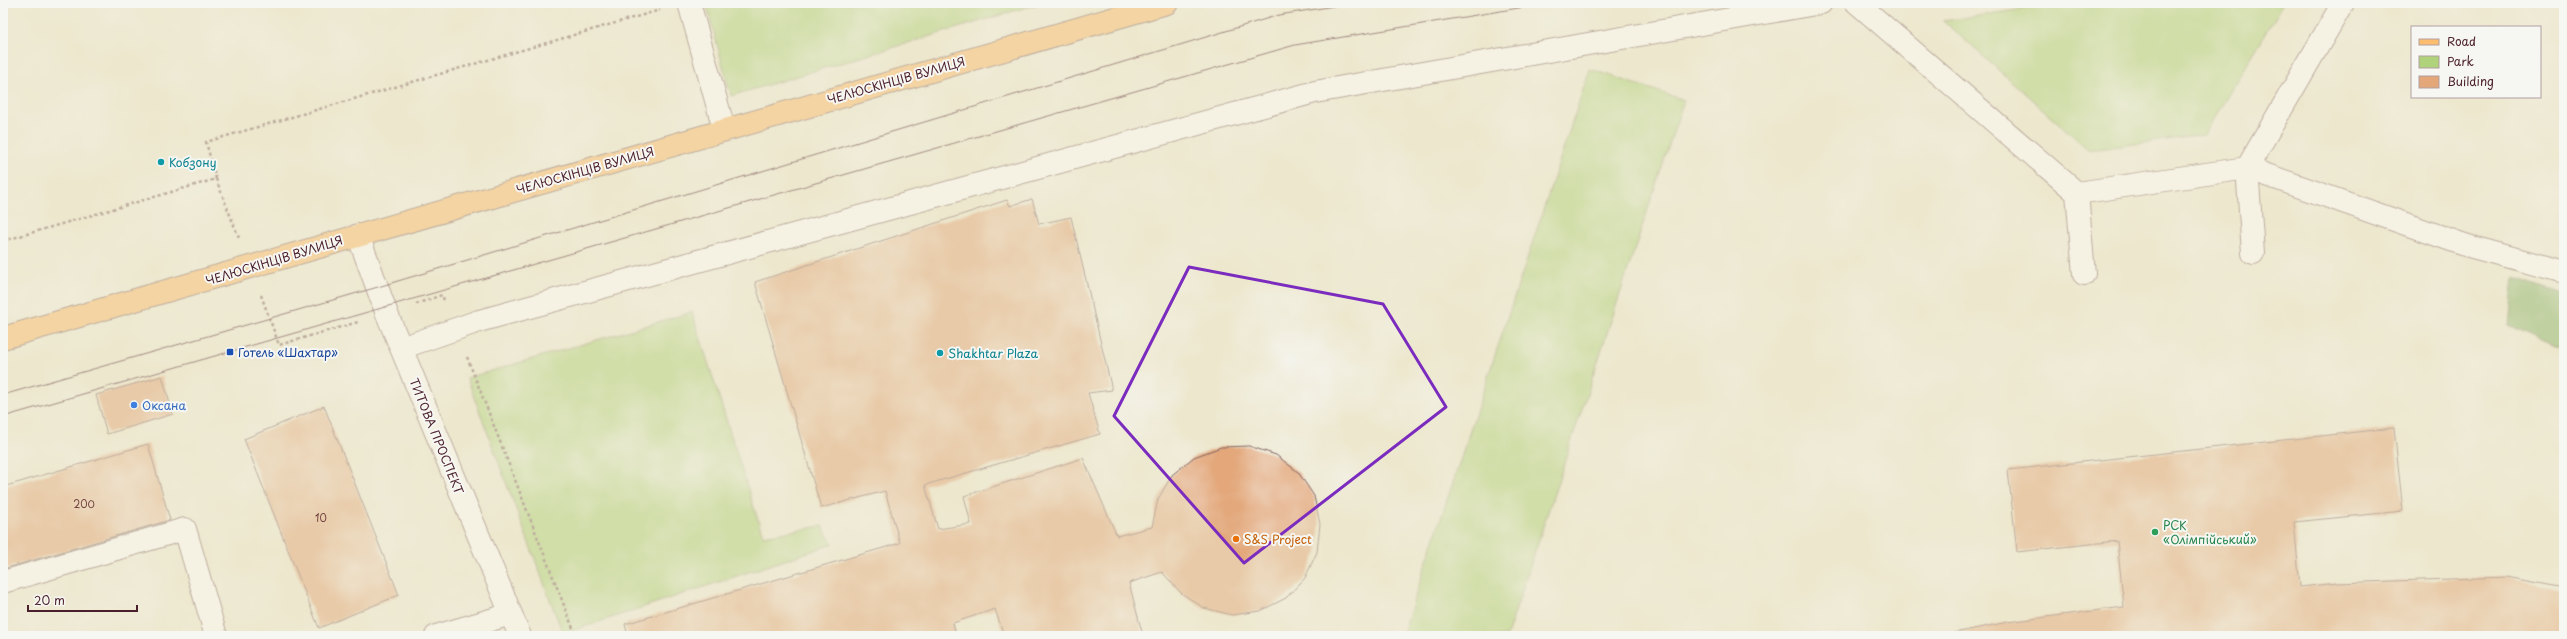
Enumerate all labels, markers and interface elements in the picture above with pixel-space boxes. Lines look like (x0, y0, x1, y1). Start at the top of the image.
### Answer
legend (2411, 26, 2541, 98)
text: Road (2447, 32, 2476, 50)
street label: ЧЕЛЮСКІНЦІВ ВУЛИЦЯ (825, 52, 967, 108)
text: Park (2447, 52, 2474, 70)
text: Building (2447, 72, 2494, 90)
street label: ЧЕЛЮСКІНЦІВ ВУЛИЦЯ (514, 142, 656, 198)
place label: Кобзону (169, 153, 216, 171)
marker: Кобзону (156, 157, 166, 167)
street label: ЧЕЛЮСКІНЦІВ ВУЛИЦЯ (203, 231, 345, 289)
place label: Готель «Шахтар» (238, 343, 338, 361)
place label: Shakhtar Plaza (948, 344, 1038, 362)
marker: Готель «Шахтар» (225, 347, 235, 357)
marker: Shakhtar Plaza (935, 348, 945, 358)
street label: ТИТОВА ПРОСПЕКТ (405, 375, 469, 498)
place label: Оксана (142, 396, 187, 414)
marker: Оксана (129, 400, 139, 410)
house number: 200 (73, 496, 95, 511)
house number: 10 (315, 510, 327, 525)
place label: РСК «Олімпійський» (2163, 516, 2257, 548)
marker: РСК «Олімпійський» (2150, 527, 2160, 537)
place label: S&S Project (1244, 530, 1312, 548)
marker: S&S Project (1231, 534, 1241, 544)
scale bar (28, 587, 137, 613)
text: 20 m (34, 591, 65, 609)

